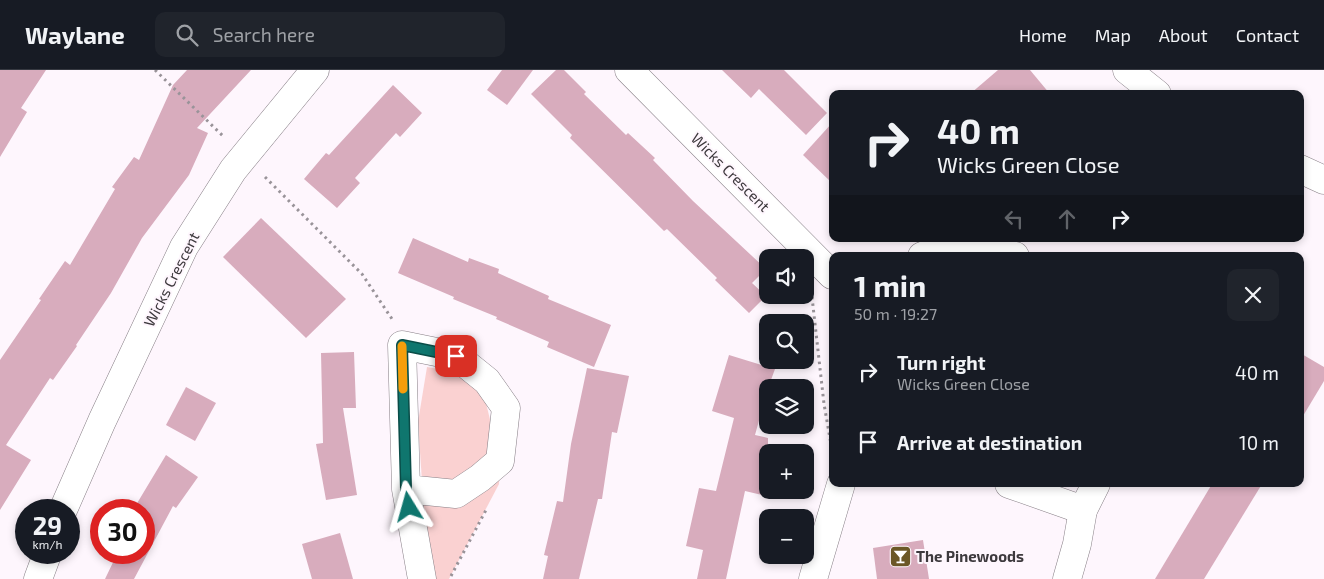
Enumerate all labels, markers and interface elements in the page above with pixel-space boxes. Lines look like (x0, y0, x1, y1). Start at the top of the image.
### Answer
search box (155, 12, 505, 57)
text: Waylane (25, 20, 125, 49)
icon: search (173, 21, 201, 49)
text: Search here (213, 23, 315, 46)
text: Home (1019, 24, 1067, 46)
text: Map (1095, 24, 1131, 46)
text: About (1159, 24, 1208, 46)
text: Contact (1236, 24, 1299, 46)
text: 40 m (937, 109, 1020, 151)
icon: right (854, 110, 919, 175)
street label: Wicks Crescent (688, 129, 774, 215)
text: Wicks Green Close (937, 151, 1120, 177)
icon: left (1000, 205, 1028, 233)
icon: ahead (1053, 205, 1081, 233)
icon: right (1106, 205, 1134, 233)
street label: Wicks Crescent (139, 228, 203, 329)
map controls (759, 249, 814, 564)
button: sound (759, 249, 814, 304)
text: 1 min (854, 267, 926, 303)
button: close (1227, 269, 1279, 321)
text: 50 m · 19:27 (854, 304, 937, 323)
button: search (759, 314, 814, 369)
pin (435, 335, 477, 377)
icon: arrive (442, 342, 470, 370)
text: Turn right (897, 351, 985, 374)
icon: right (854, 358, 882, 386)
text: 40 m (1235, 361, 1279, 384)
text: Wicks Green Close (897, 374, 1030, 393)
button: layers (759, 379, 814, 434)
icon: arrive (854, 428, 882, 456)
text: Arrive at destination (897, 431, 1082, 454)
text: 10 m (1239, 431, 1279, 454)
button: + (759, 444, 814, 499)
position arrow (382, 480, 434, 532)
speed limit sign: 30 (90, 499, 155, 564)
button: − (759, 509, 814, 564)
text: 29 (33, 510, 62, 540)
text: km/h (33, 537, 62, 551)
bar icon: The Pinewoods (888, 544, 912, 568)
place label: The Pinewoods (916, 547, 1024, 565)

